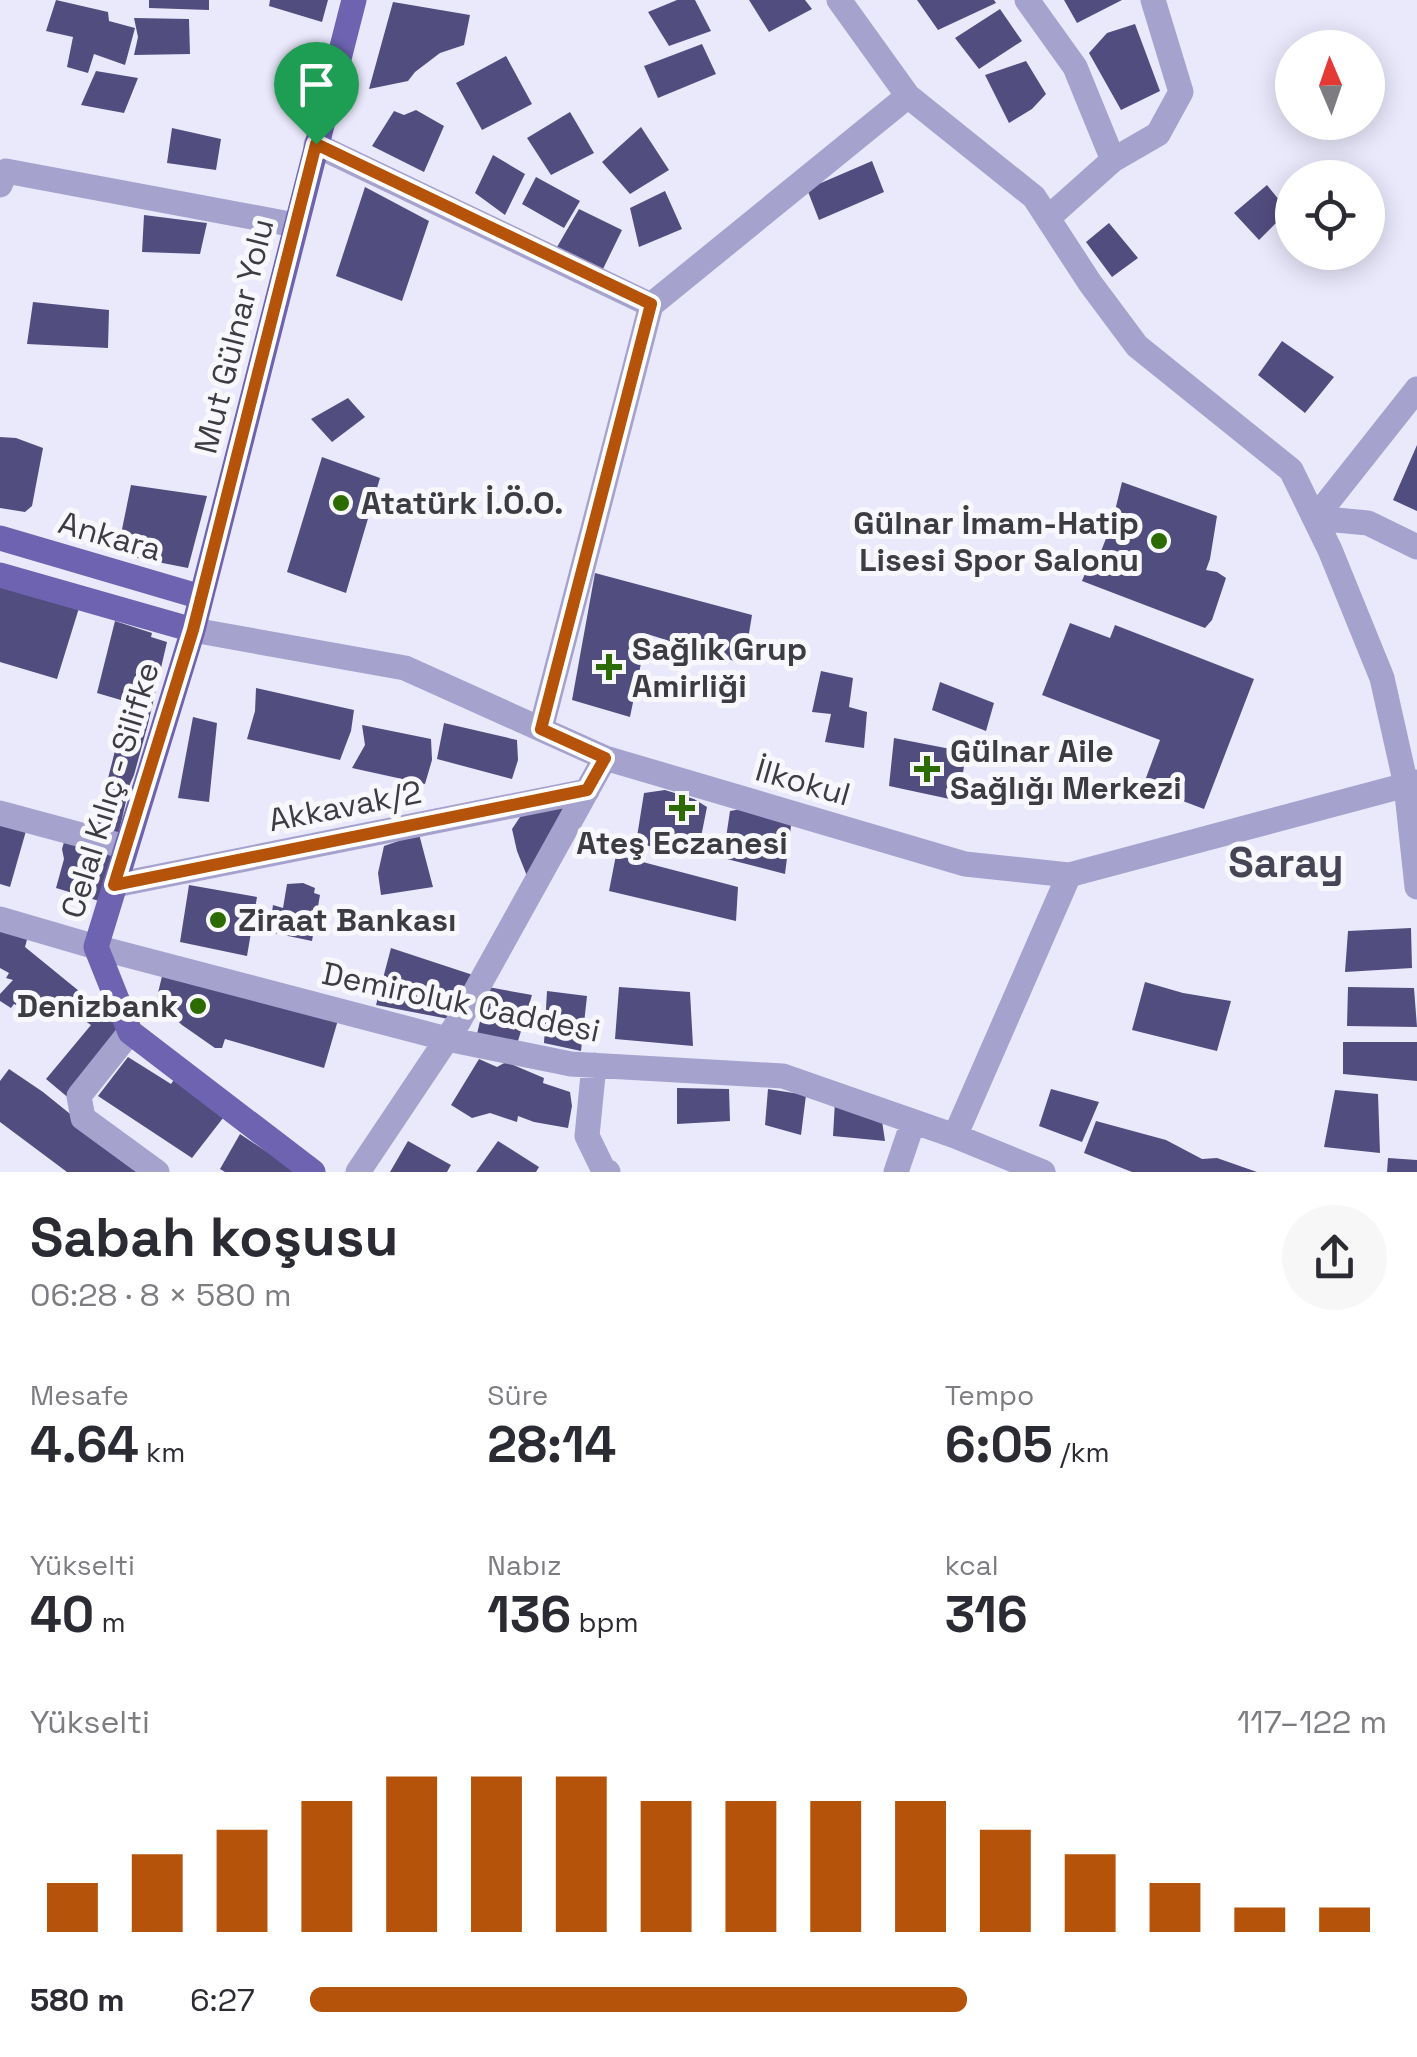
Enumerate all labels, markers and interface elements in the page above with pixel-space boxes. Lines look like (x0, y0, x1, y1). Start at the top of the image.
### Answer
north arrow (1275, 30, 1385, 140)
map controls (1275, 30, 1385, 270)
pin (274, 42, 359, 145)
icon: arrive (289, 57, 344, 112)
button: locate (1275, 160, 1385, 270)
street label: Mut Gülnar Yolu (185, 214, 283, 458)
place label: Atatürk İ.Ö.O. (361, 483, 564, 523)
marker: Atatürk İ.Ö.O. (330, 492, 352, 514)
street label: Ankara (54, 502, 166, 570)
place label: Gülnar İmam-Hatip Lisesi Spor Salonu (853, 503, 1139, 580)
marker: Gülnar İmam-Hatip Lisesi Spor Salonu (1148, 530, 1170, 552)
place label: Sağlık Grup Amirliği (632, 629, 807, 706)
marker: Sağlık Grup Amirliği (596, 654, 622, 680)
street label: Celal Kılıç - Silifke (52, 657, 168, 923)
place label: Gülnar Aile Sağlığı Merkezi (950, 731, 1182, 808)
street label: İlkokul (751, 749, 855, 815)
marker: Gülnar Aile Sağlığı Merkezi (914, 756, 940, 782)
street label: Akkavak/2 (265, 772, 425, 840)
marker: Ateş Eczanesi (671, 797, 693, 819)
place label: Ateş Eczanesi (576, 823, 788, 863)
district label: Saray (1228, 836, 1344, 889)
place label: Ziraat Bankası (238, 900, 457, 940)
marker: Ziraat Bankası (207, 909, 229, 931)
street label: Demiroluk Caddesi (318, 953, 604, 1051)
place label: Denizbank (17, 986, 178, 1026)
marker: Denizbank (187, 995, 209, 1017)
text: Sabah koşusu (30, 1202, 398, 1272)
button: share (1282, 1205, 1387, 1310)
text: 06:28 · 8 × 580 m (30, 1275, 291, 1315)
text: Mesafe (30, 1377, 129, 1413)
text: Süre (487, 1377, 548, 1413)
text: Tempo (945, 1377, 1034, 1413)
text: 4.64 (30, 1413, 139, 1477)
text: 28:14 (487, 1413, 616, 1477)
text: 6:05 (945, 1413, 1053, 1477)
text: km (139, 1434, 185, 1470)
text: /km (1053, 1434, 1110, 1470)
text: Yükselti (30, 1547, 135, 1583)
text: Nabız (487, 1547, 562, 1583)
text: kcal (945, 1547, 999, 1583)
text: 40 (30, 1583, 94, 1647)
text: 136 (487, 1583, 571, 1647)
text: 316 (945, 1583, 1028, 1647)
text: m (94, 1604, 125, 1640)
text: bpm (571, 1604, 639, 1640)
text: Yükselti (30, 1702, 150, 1742)
text: 117–122 m (1237, 1702, 1387, 1742)
text: 580 m (30, 1980, 125, 2020)
text: 6:27 (190, 1980, 255, 2020)

